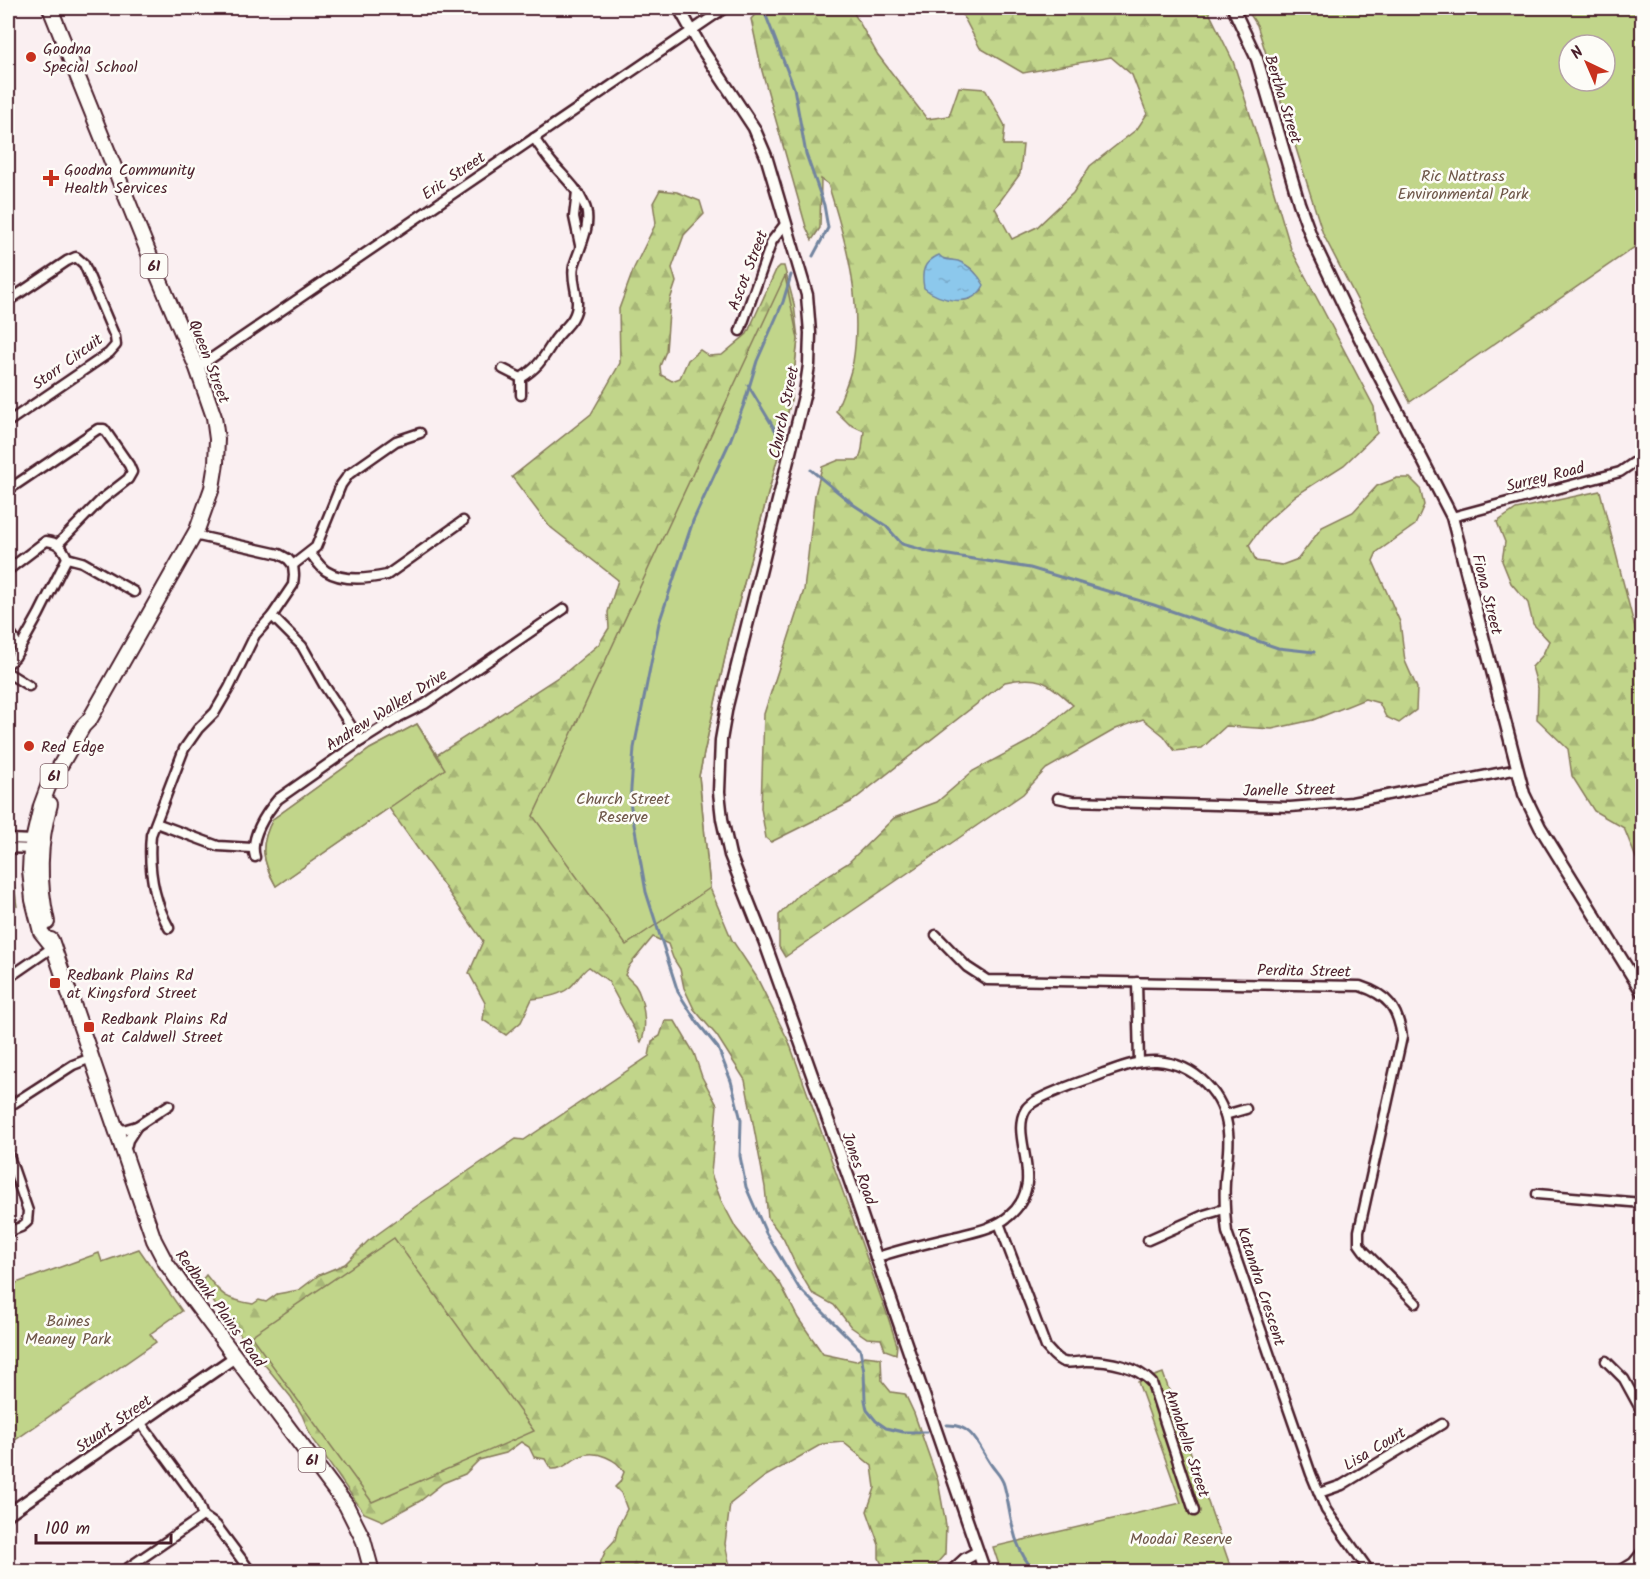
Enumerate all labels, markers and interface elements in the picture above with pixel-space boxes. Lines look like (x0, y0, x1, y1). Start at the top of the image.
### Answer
north arrow (1557, 33, 1617, 93)
place label: Goodna Special School (43, 37, 138, 80)
text: N (1565, 41, 1590, 66)
marker: Goodna Special School (24, 50, 38, 64)
street label: Bertha Street (1257, 52, 1308, 148)
street label: Eric Street (417, 145, 492, 207)
place label: Goodna Community Health Services (64, 158, 195, 201)
park label: Ric Nattrass Environmental Park (1397, 164, 1529, 207)
marker: Goodna Community Health Services (42, 169, 60, 187)
street label: Ascot Street (722, 226, 775, 314)
road number: 61 (140, 254, 168, 278)
street label: Queen Street (181, 316, 236, 408)
street label: Storr Circuit (27, 327, 109, 397)
street label: Church Street (762, 363, 807, 461)
street label: Surrey Road (1504, 455, 1588, 499)
street label: Fiona Street (1464, 551, 1509, 638)
street label: Andrew Walker Drive (321, 663, 453, 758)
place label: Red Edge (41, 735, 104, 760)
marker: Red Edge (22, 739, 36, 753)
road number: 61 (40, 764, 68, 788)
street label: Janelle Street (1242, 777, 1336, 804)
park label: Church Street Reserve (576, 787, 671, 830)
street label: Perdita Street (1257, 958, 1352, 985)
place label: Redbank Plains Rd at Kingsford Street (67, 963, 198, 1006)
marker: Redbank Plains Rd at Kingsford Street (48, 976, 62, 990)
place label: Redbank Plains Rd at Caldwell Street (101, 1007, 228, 1050)
marker: Redbank Plains Rd at Caldwell Street (82, 1020, 96, 1034)
street label: Jones Road (834, 1129, 883, 1209)
street label: Katandra Crescent (1229, 1223, 1292, 1350)
street label: Redbank Plains Road (168, 1245, 272, 1374)
park label: Baines Meaney Park (25, 1309, 111, 1352)
street label: Annabelle Street (1157, 1386, 1216, 1501)
street label: Stuart Street (70, 1388, 158, 1460)
street label: Lisa Court (1339, 1420, 1412, 1478)
road number: 61 (298, 1448, 326, 1472)
scale bar (36, 1507, 171, 1545)
text: 100 m (45, 1515, 90, 1544)
park label: Moodai Reserve (1130, 1527, 1232, 1552)

